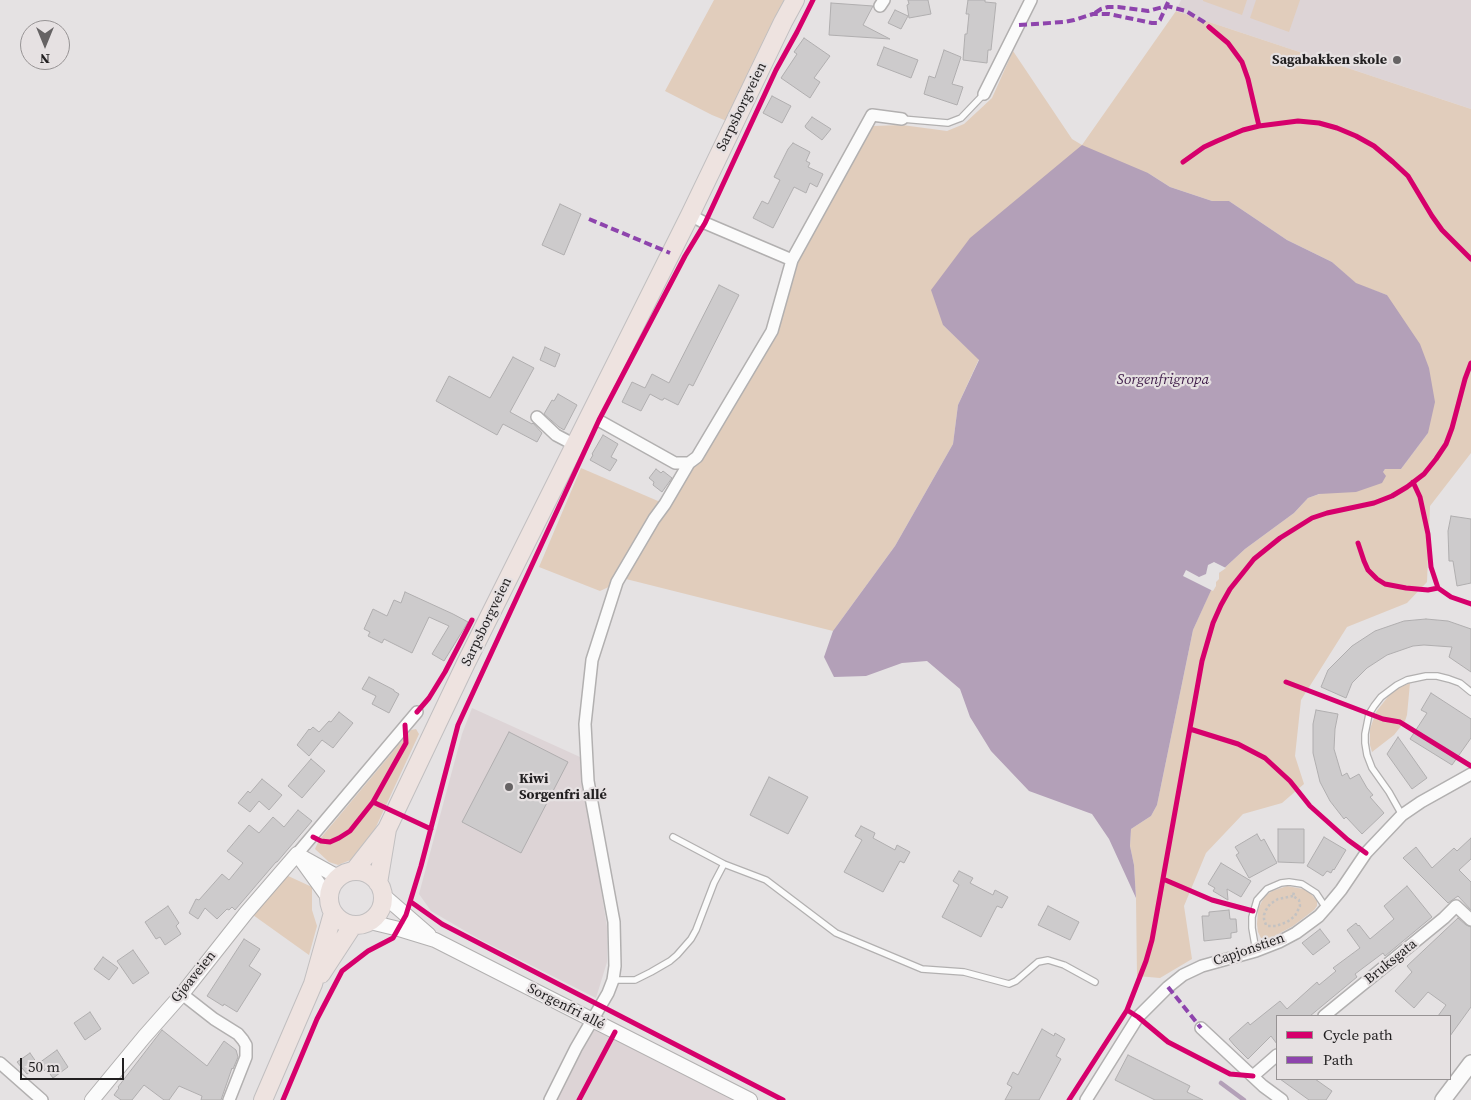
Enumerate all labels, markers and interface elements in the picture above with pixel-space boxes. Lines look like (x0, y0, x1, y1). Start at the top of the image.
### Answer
north arrow (20, 20, 70, 70)
text: N (40, 49, 50, 69)
place label: Sagabakken skole (1272, 52, 1387, 68)
marker: Sagabakken skole (1391, 54, 1403, 66)
street label: Sarpsborgveien (713, 60, 771, 154)
water label: Sorgenfrigropa (1117, 371, 1209, 389)
street label: Sarpsborgveien (458, 575, 516, 669)
place label: Kiwi Sorgenfri allé (519, 771, 607, 804)
marker: Kiwi Sorgenfri allé (503, 781, 515, 793)
street label: Capjonstien (1211, 930, 1287, 970)
street label: Bruksgata (1362, 936, 1420, 988)
street label: Gjøaveien (168, 948, 220, 1006)
street label: Sorgenfri allé (525, 980, 607, 1034)
legend (1276, 1015, 1451, 1080)
text: Cycle path (1323, 1024, 1393, 1045)
scale bar (22, 1048, 126, 1080)
text: Path (1323, 1049, 1353, 1070)
text: 50 m (28, 1056, 60, 1077)

